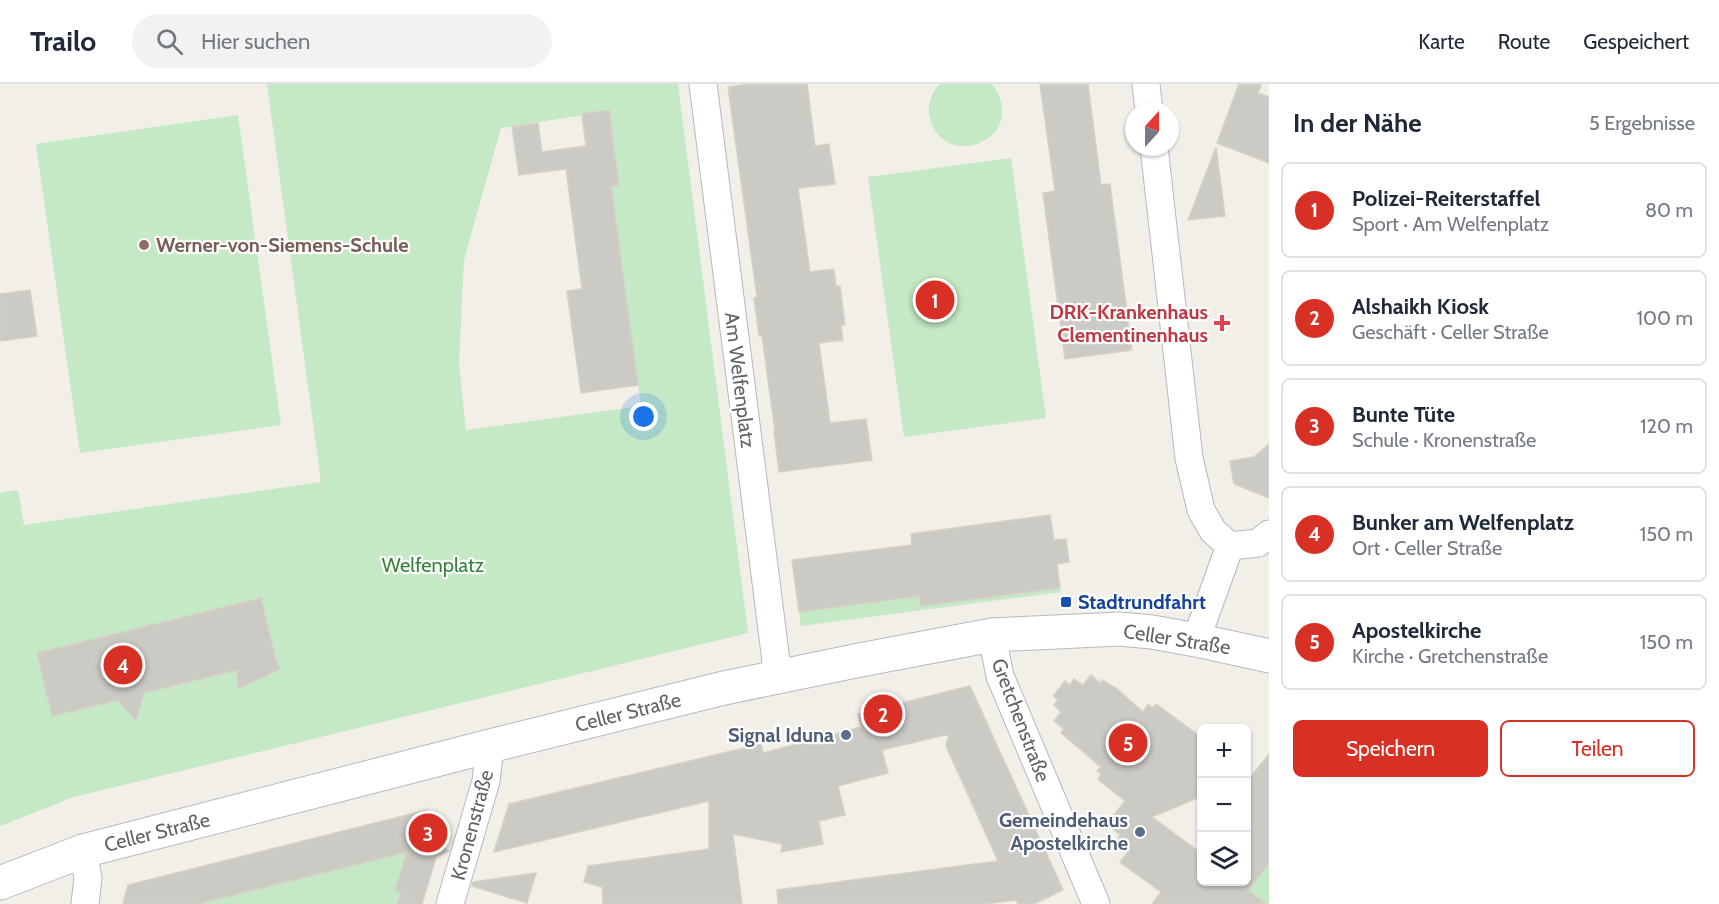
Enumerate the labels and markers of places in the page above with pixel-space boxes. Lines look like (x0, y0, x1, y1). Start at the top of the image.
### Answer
place label: Werner-von-Siemens-Schule (156, 233, 408, 257)
marker: Werner-von-Siemens-Schule (137, 238, 151, 252)
pin: 1 (916, 278, 954, 322)
place label: DRK-Krankenhaus Clementinenhaus (1049, 300, 1208, 347)
marker: DRK-Krankenhaus Clementinenhaus (1213, 314, 1231, 332)
place label: Stadtrundfahrt (1078, 590, 1206, 614)
marker: Stadtrundfahrt (1059, 595, 1073, 609)
pin: 4 (104, 642, 142, 688)
pin: 2 (864, 692, 902, 736)
pin: 5 (1108, 720, 1148, 766)
place label: Signal Iduna (728, 723, 834, 747)
marker: Signal Iduna (839, 728, 853, 742)
place label: Gemeindehaus Apostelkirche (999, 808, 1128, 855)
pin: 3 (408, 810, 448, 855)
marker: Gemeindehaus Apostelkirche (1133, 825, 1147, 839)

